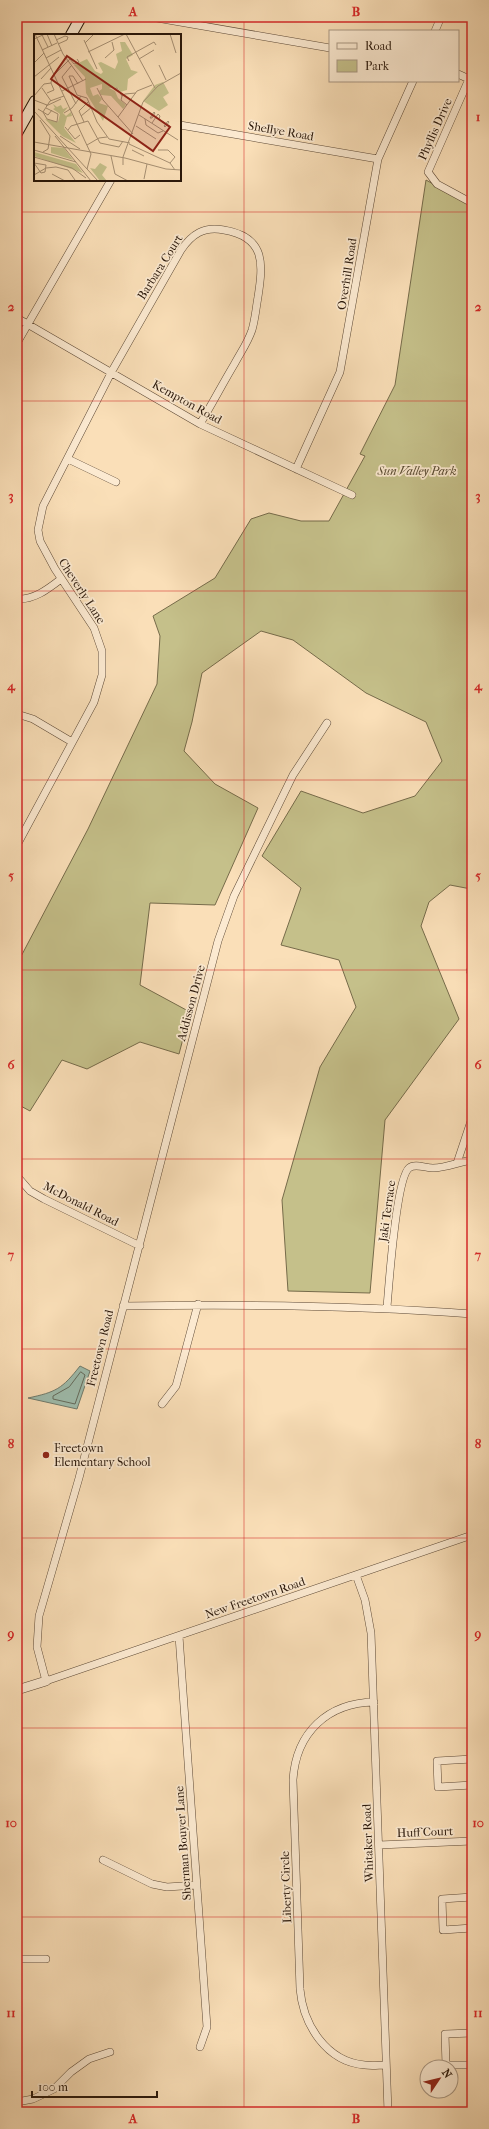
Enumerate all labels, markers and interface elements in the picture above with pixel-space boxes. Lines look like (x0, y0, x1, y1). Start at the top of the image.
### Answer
text: A (128, 4, 138, 19)
text: B (352, 4, 361, 19)
legend (329, 30, 459, 82)
inset map (34, 34, 181, 181)
text: Road (365, 39, 392, 53)
text: Park (365, 59, 390, 73)
street label: Phyllis Drive (415, 96, 455, 162)
text: 1 (9, 109, 14, 124)
text: 1 (476, 109, 481, 124)
street label: Shellye Road (247, 118, 315, 144)
street label: Barbara Court (135, 231, 186, 302)
street label: Overhill Road (334, 237, 360, 311)
text: 2 (8, 299, 15, 314)
text: 2 (475, 299, 482, 314)
street label: Kempton Road (150, 377, 225, 427)
park label: Sun Valley Park (376, 464, 457, 478)
text: 3 (8, 488, 14, 504)
text: 3 (475, 488, 481, 504)
street label: Cheverly Lane (56, 556, 108, 626)
text: 4 (6, 678, 16, 694)
text: 4 (473, 678, 483, 694)
text: 5 (8, 868, 14, 883)
text: 5 (475, 868, 481, 883)
street label: Addisson Drive (174, 963, 208, 1044)
text: 6 (7, 1057, 15, 1072)
text: 6 (474, 1057, 482, 1072)
street label: McDonald Road (41, 1179, 121, 1229)
street label: Jaki Terrace (376, 1179, 398, 1244)
text: 7 (7, 1247, 15, 1262)
text: 7 (474, 1247, 482, 1262)
street label: Freetown Road (84, 1308, 116, 1388)
text: 8 (8, 1436, 15, 1451)
text: 8 (475, 1436, 482, 1451)
place label: Freetown Elementary School (54, 1441, 151, 1469)
marker: Freetown Elementary School (41, 1450, 51, 1460)
street label: New Freetown Road (203, 1574, 307, 1622)
text: 9 (7, 1626, 15, 1642)
text: 9 (474, 1626, 482, 1642)
street label: Sherman Bouyer Lane (172, 1785, 194, 1901)
street label: Whitaker Road (360, 1803, 376, 1883)
text: 10 (5, 1815, 17, 1830)
text: 10 (472, 1815, 484, 1830)
street label: Huff Court (397, 1824, 454, 1840)
street label: Liberty Circle (278, 1851, 294, 1923)
text: 11 (6, 2005, 16, 2020)
text: 11 (473, 2005, 483, 2020)
north arrow (419, 2059, 459, 2099)
text: N (439, 2066, 455, 2081)
scale bar (32, 2073, 157, 2099)
text: 100 m (38, 2080, 68, 2094)
text: A (128, 2111, 138, 2126)
text: B (352, 2111, 361, 2126)

